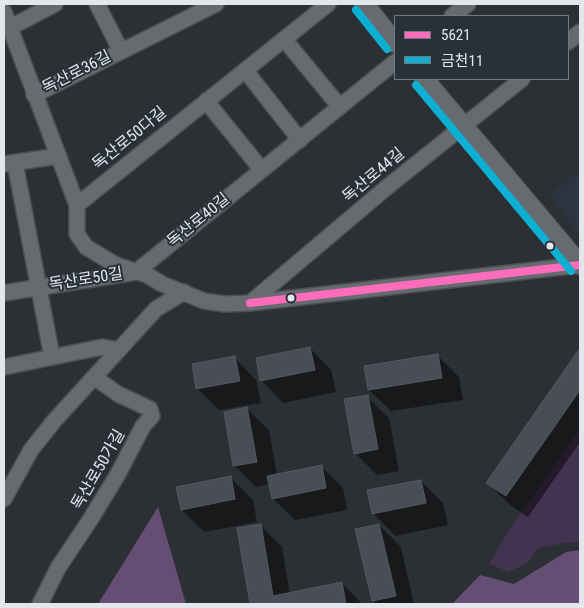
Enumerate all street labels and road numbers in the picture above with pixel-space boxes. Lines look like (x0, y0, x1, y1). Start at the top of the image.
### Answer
street label: 독산로36길 (39, 47, 115, 99)
street label: 독산로50다길 (89, 103, 171, 175)
street label: 독산로44길 (339, 145, 409, 207)
street label: 독산로40길 (164, 190, 234, 252)
street label: 독산로50길 (48, 265, 124, 295)
street label: 독산로50가길 (68, 426, 130, 514)

